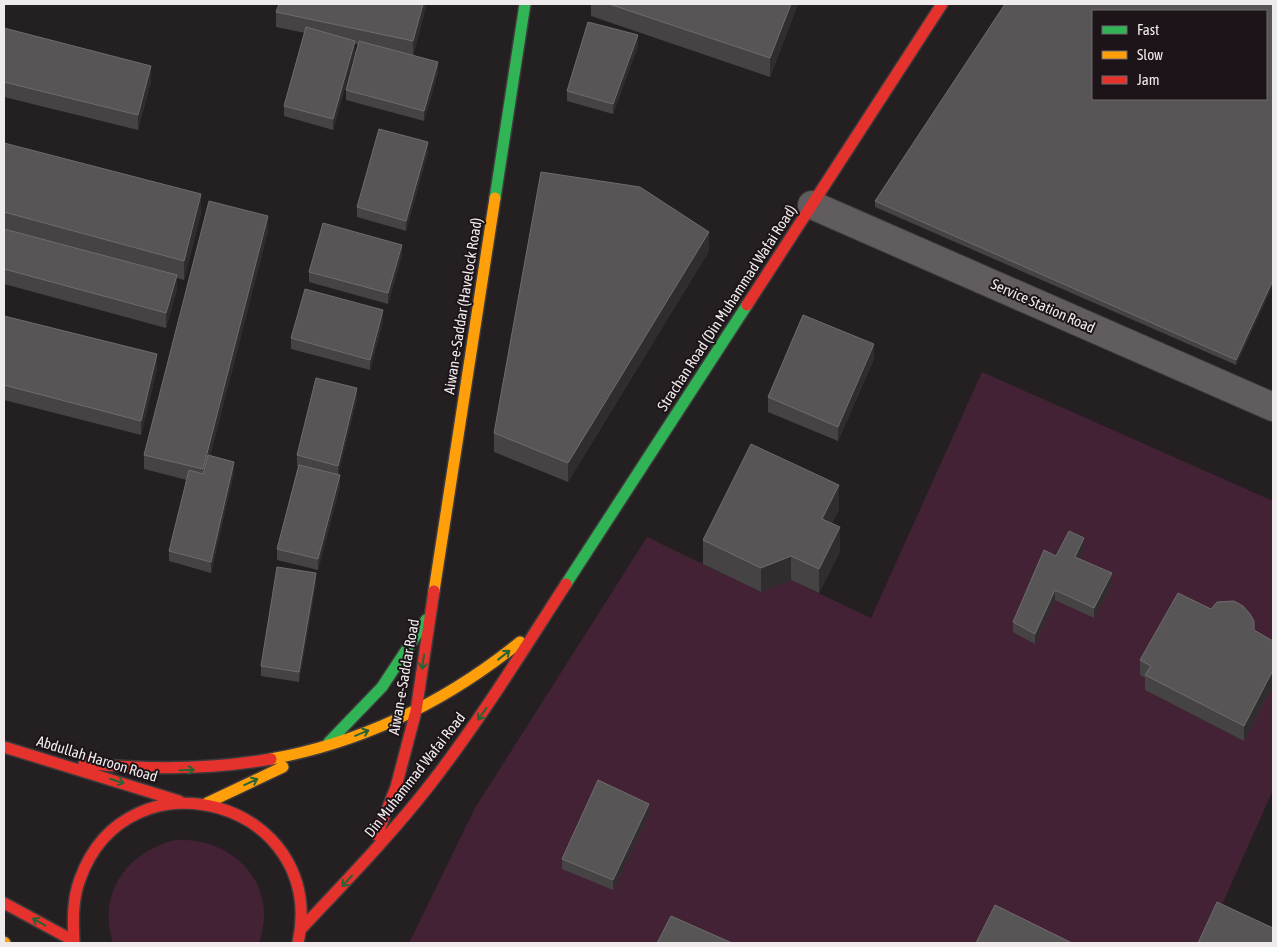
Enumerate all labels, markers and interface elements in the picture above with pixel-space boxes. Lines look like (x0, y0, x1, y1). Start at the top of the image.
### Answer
legend (1092, 10, 1267, 100)
text: Fast (1137, 21, 1159, 38)
text: Slow (1137, 46, 1163, 63)
text: Jam (1137, 71, 1160, 88)
street label: Strachan Road (Din Muhammad Wafai Road) (654, 202, 800, 414)
street label: Aiwan-e-Saddar (Havelock Road) (440, 216, 485, 395)
street label: Service Station Road (989, 275, 1098, 336)
street label: Aiwan-e-Saddar Road (385, 617, 422, 736)
one-way arrow (497, 649, 510, 660)
one-way arrow (418, 653, 428, 669)
one-way arrow (477, 707, 487, 721)
street label: Din Muhammad Wafai Road (361, 709, 468, 840)
one-way arrow (354, 727, 369, 737)
street label: Abdullah Haroon Road (35, 732, 160, 785)
one-way arrow (179, 765, 195, 775)
one-way arrow (109, 777, 125, 787)
one-way arrow (244, 777, 259, 787)
one-way arrow (341, 874, 353, 887)
one-way arrow (31, 917, 46, 927)

